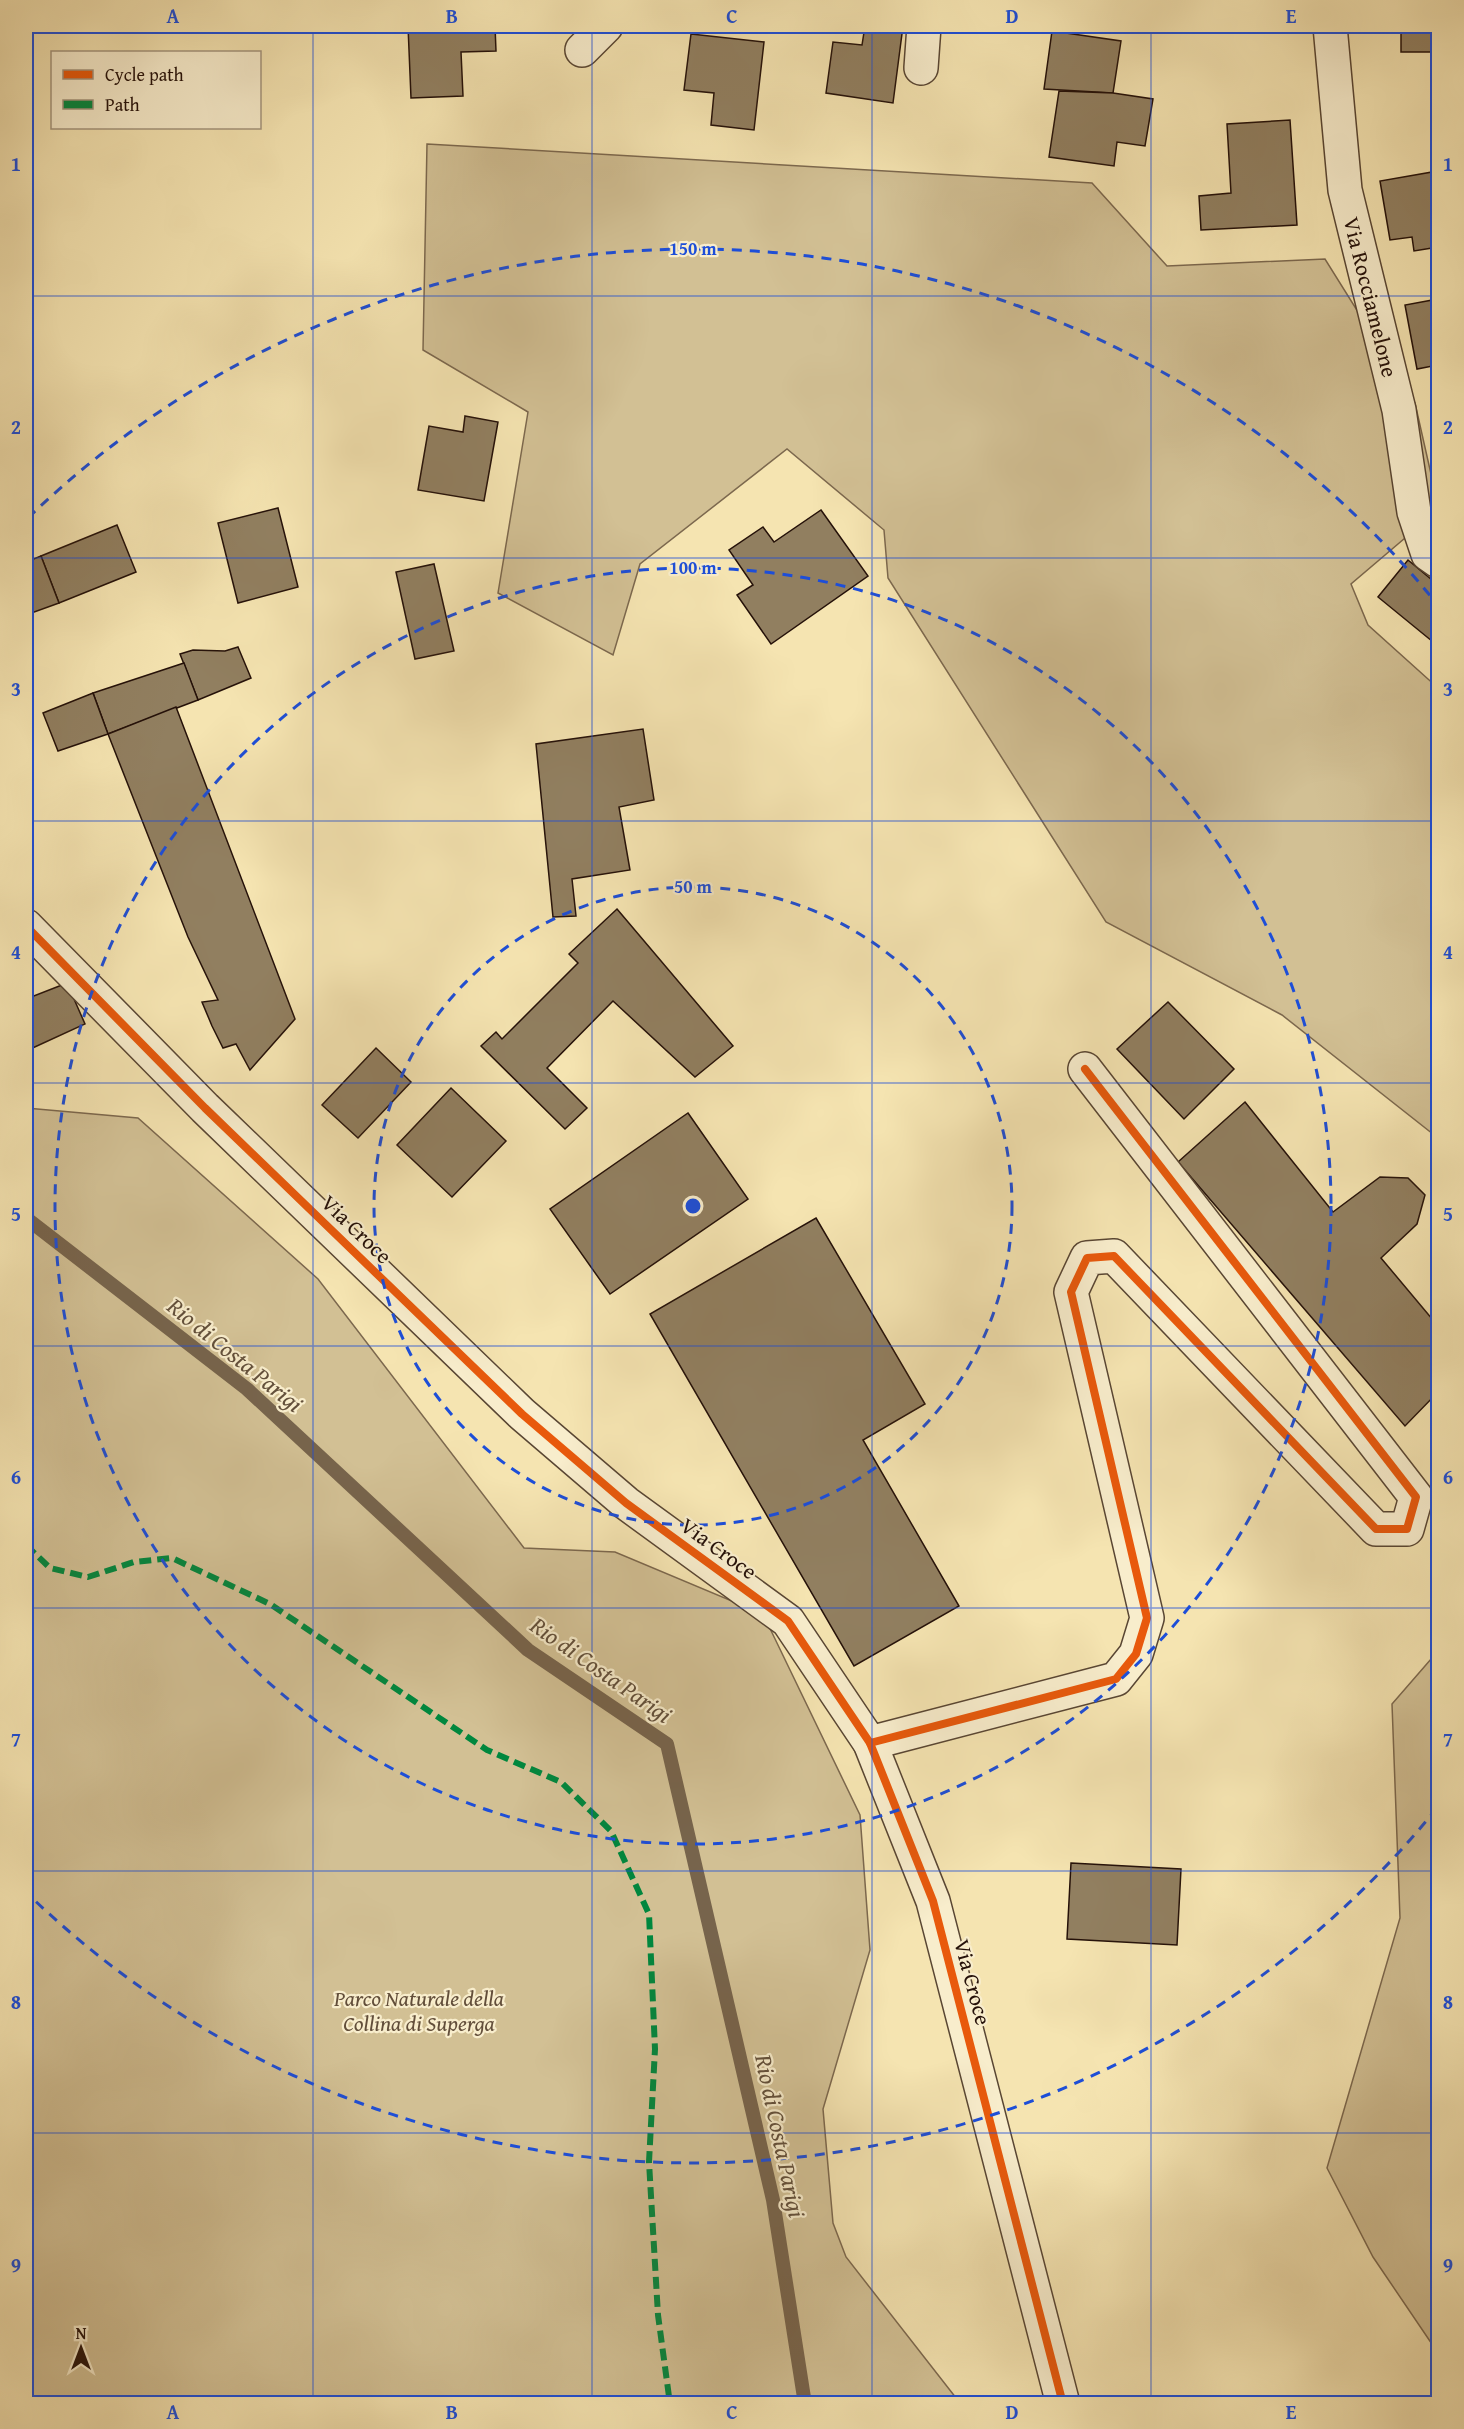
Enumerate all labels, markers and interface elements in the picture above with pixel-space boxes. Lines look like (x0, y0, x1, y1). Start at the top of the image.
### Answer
text: A (167, 1, 180, 30)
text: B (446, 1, 458, 30)
text: C (726, 1, 738, 30)
text: D (1005, 1, 1019, 30)
text: E (1286, 1, 1297, 30)
legend (51, 51, 261, 129)
text: Cycle path (105, 61, 184, 88)
text: Path (105, 91, 140, 118)
text: 1 (11, 149, 21, 178)
text: 1 (1443, 149, 1453, 178)
street label: Via Rocciamelone (1336, 213, 1406, 381)
text: 150 m (669, 235, 717, 262)
text: 2 (11, 412, 21, 441)
text: 2 (1443, 412, 1453, 441)
text: 100 m (669, 554, 717, 581)
text: 3 (11, 674, 21, 703)
text: 3 (1443, 674, 1453, 703)
text: 50 m (674, 873, 713, 900)
text: 4 (11, 937, 21, 966)
text: 4 (1443, 937, 1453, 966)
street label: Via Croce (314, 1187, 400, 1271)
centre of rings (683, 1196, 703, 1216)
text: 5 (11, 1199, 21, 1228)
text: 5 (1443, 1199, 1453, 1228)
water label: Rio di Costa Parigi (159, 1288, 311, 1420)
text: 6 (11, 1462, 21, 1491)
text: 6 (1443, 1462, 1453, 1491)
street label: Via Croce (674, 1509, 764, 1587)
water label: Rio di Costa Parigi (523, 1607, 679, 1731)
text: 7 (11, 1724, 21, 1753)
text: 7 (1443, 1724, 1453, 1753)
street label: Via Croce (946, 1935, 1000, 2029)
park label: Parco Naturale della Collina di Superga (333, 1982, 504, 2039)
text: 8 (11, 1987, 21, 2016)
text: 8 (1443, 1987, 1453, 2016)
water label: Rio di Costa Parigi (746, 2050, 815, 2221)
text: 9 (11, 2250, 21, 2279)
text: 9 (1443, 2250, 1453, 2279)
north arrow (51, 2318, 111, 2378)
text: N (76, 2321, 87, 2345)
text: A (167, 2397, 180, 2426)
text: B (446, 2397, 458, 2426)
text: C (726, 2397, 738, 2426)
text: D (1005, 2397, 1019, 2426)
text: E (1286, 2397, 1297, 2426)

